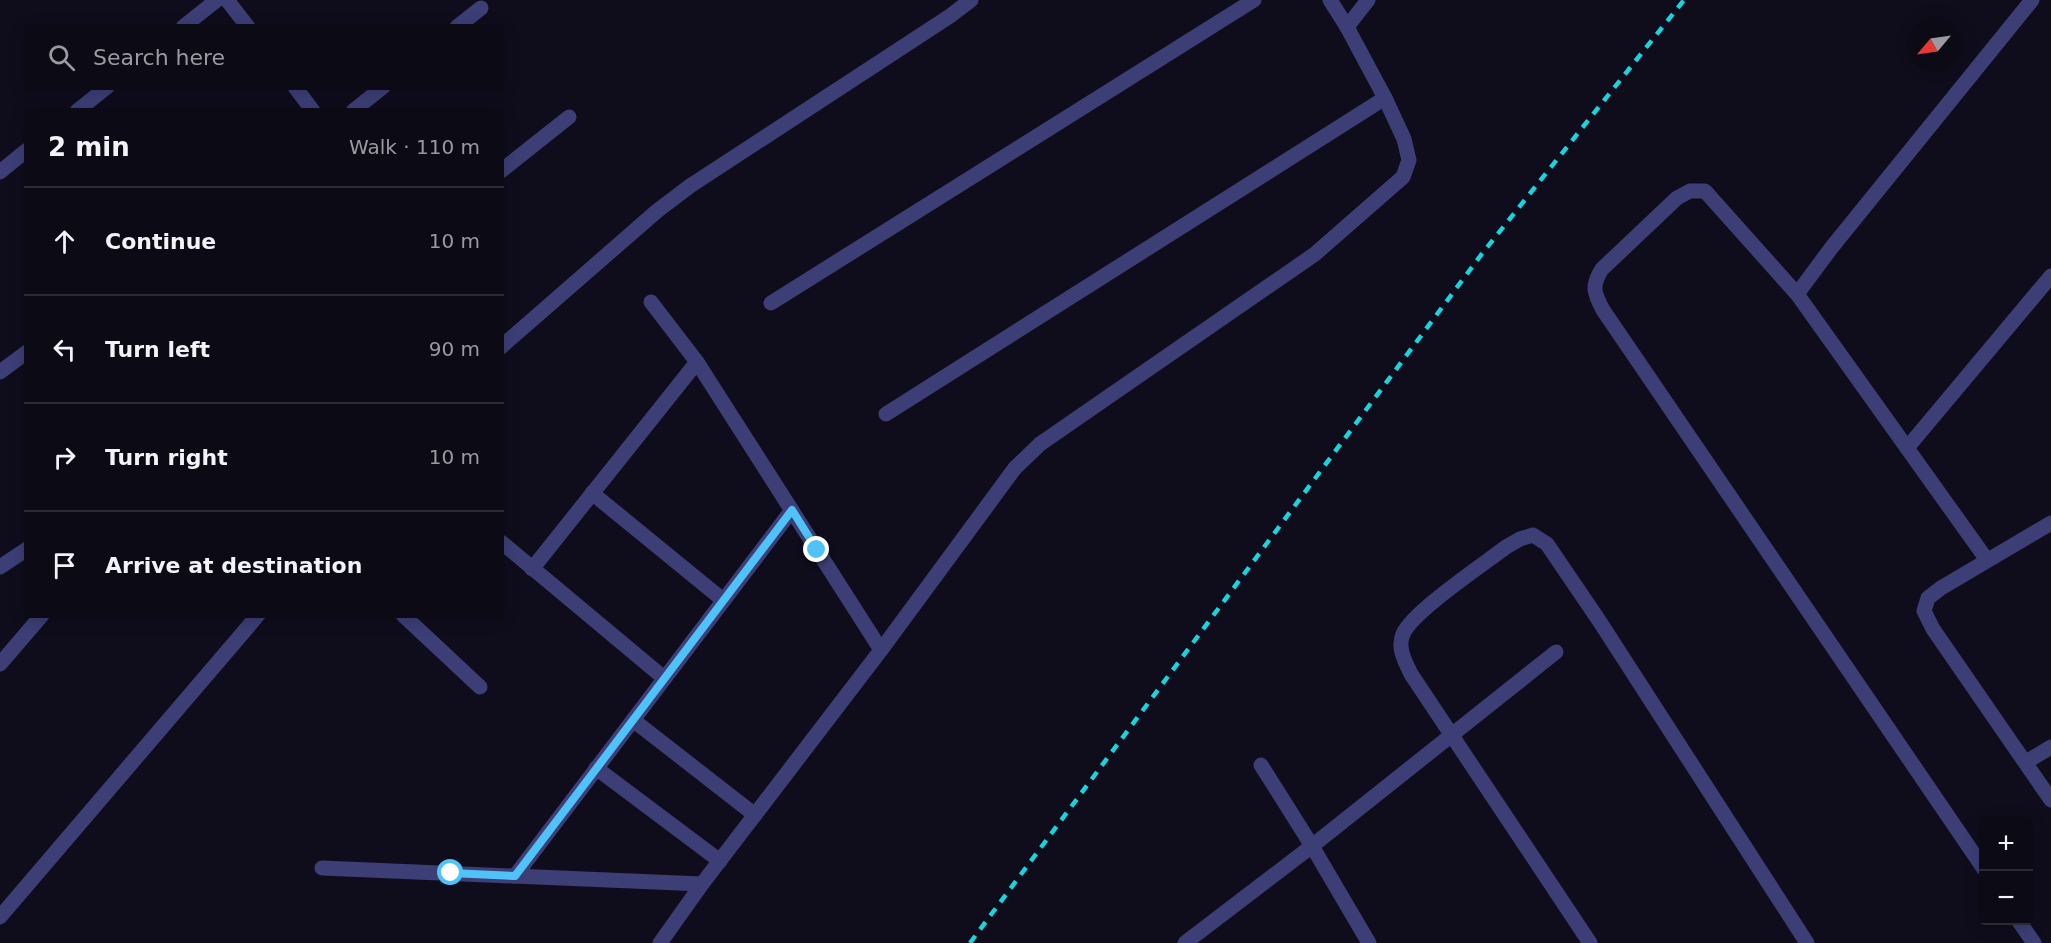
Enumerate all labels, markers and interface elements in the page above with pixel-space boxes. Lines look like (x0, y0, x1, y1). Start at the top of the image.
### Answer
north arrow (1907, 18, 1961, 72)
search box (24, 24, 504, 90)
icon: search (45, 41, 78, 74)
text: Search here (93, 45, 225, 70)
text: 2 min (48, 132, 130, 162)
text: Walk · 110 m (349, 135, 480, 159)
icon: ahead (48, 225, 81, 258)
text: Continue (105, 229, 216, 254)
text: 10 m (429, 229, 480, 253)
icon: left (48, 333, 81, 366)
text: Turn left (105, 337, 210, 362)
text: 90 m (429, 337, 480, 361)
icon: right (48, 441, 81, 474)
text: Turn right (105, 445, 228, 470)
text: 10 m (429, 445, 480, 469)
route end (803, 536, 829, 562)
icon: arrive (48, 549, 81, 582)
text: Arrive at destination (105, 553, 362, 578)
map controls (1979, 817, 2033, 925)
button: + (1979, 817, 2033, 871)
route start (437, 859, 463, 885)
button: − (1979, 871, 2033, 925)

